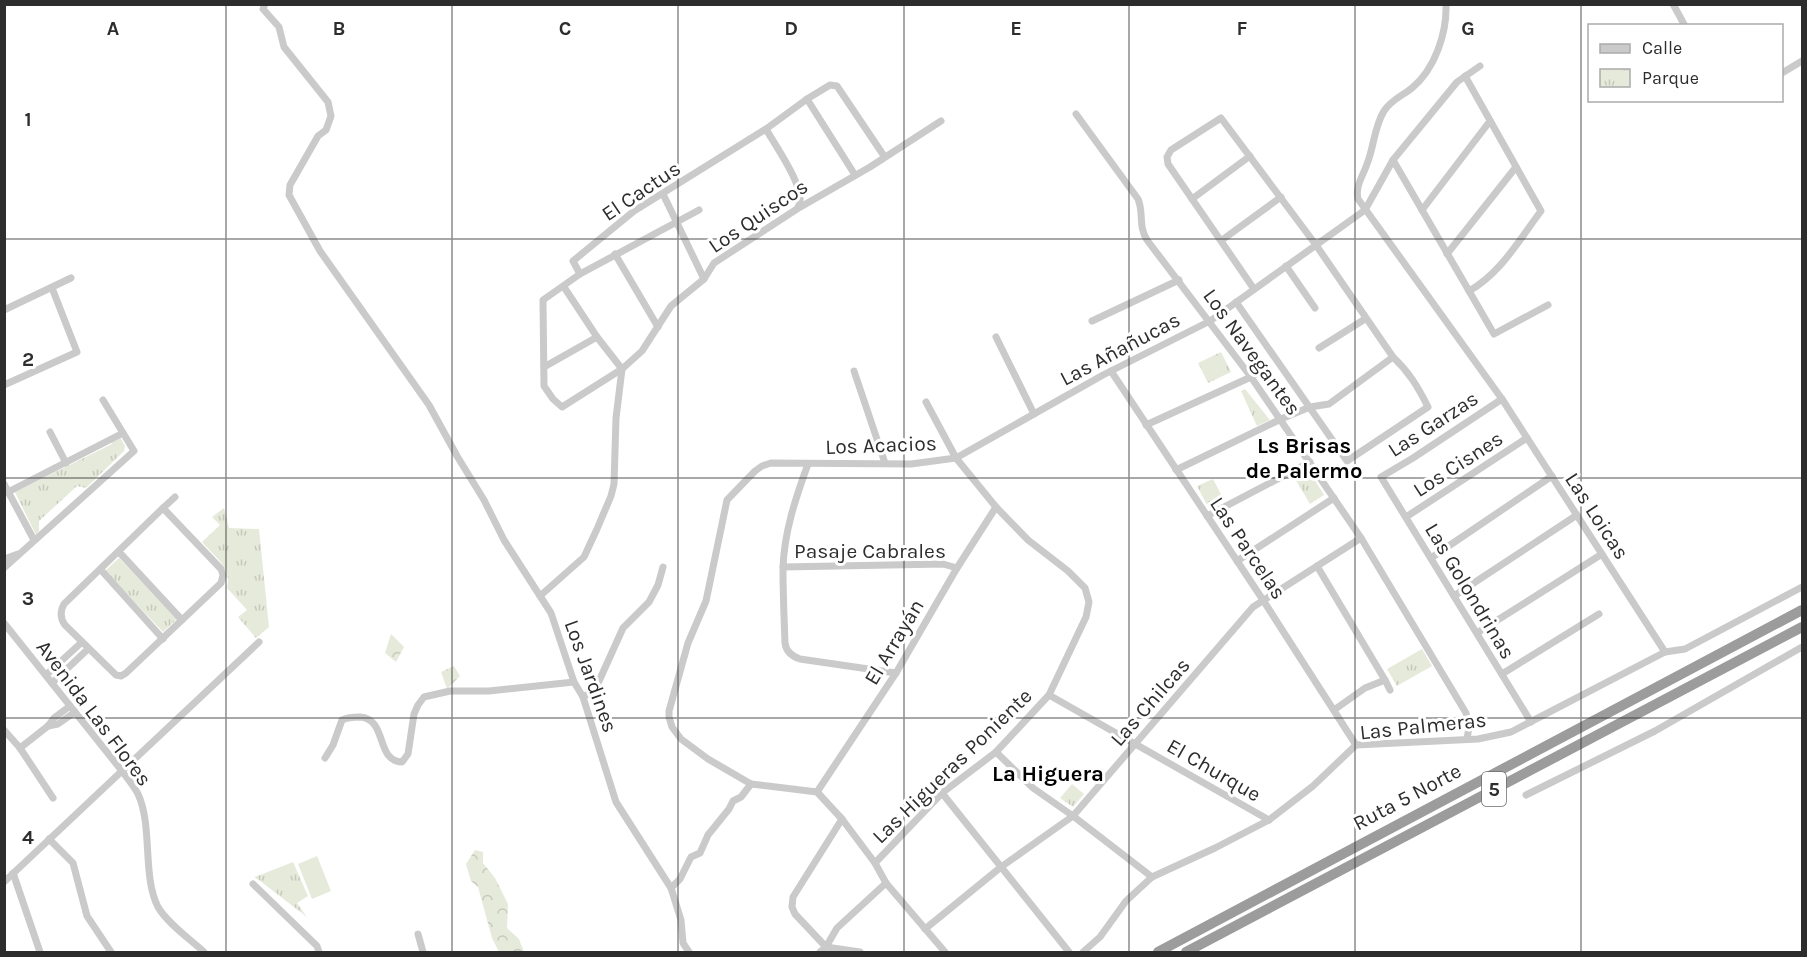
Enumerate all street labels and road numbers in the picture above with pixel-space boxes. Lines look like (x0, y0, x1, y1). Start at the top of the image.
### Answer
street label: El Cactus (597, 156, 685, 226)
street label: Los Quiscos (704, 174, 812, 258)
street label: Los Navegantes (1198, 284, 1306, 420)
street label: Las Añañucas (1056, 307, 1184, 391)
street label: Las Garzas (1383, 386, 1483, 462)
street label: Los Cisnes (1409, 426, 1507, 502)
street label: Los Acacios (825, 431, 937, 459)
street label: Las Loicas (1560, 468, 1634, 564)
street label: Las Parcelas (1205, 492, 1291, 604)
street label: Las Golondrinas (1420, 519, 1520, 663)
street label: Pasaje Cabrales (794, 539, 946, 563)
street label: El Arrayán (859, 595, 929, 689)
street label: Los Jardines (560, 616, 622, 736)
street label: Avenida Las Flores (31, 635, 157, 791)
street label: Las Chilcas (1105, 653, 1195, 751)
street label: Las Higueras Poniente (867, 684, 1037, 848)
street label: Las Palmeras (1359, 707, 1487, 745)
street label: El Churque (1163, 734, 1265, 806)
street label: Ruta 5 Norte (1349, 758, 1465, 836)
road number: 5 (1482, 772, 1506, 806)

